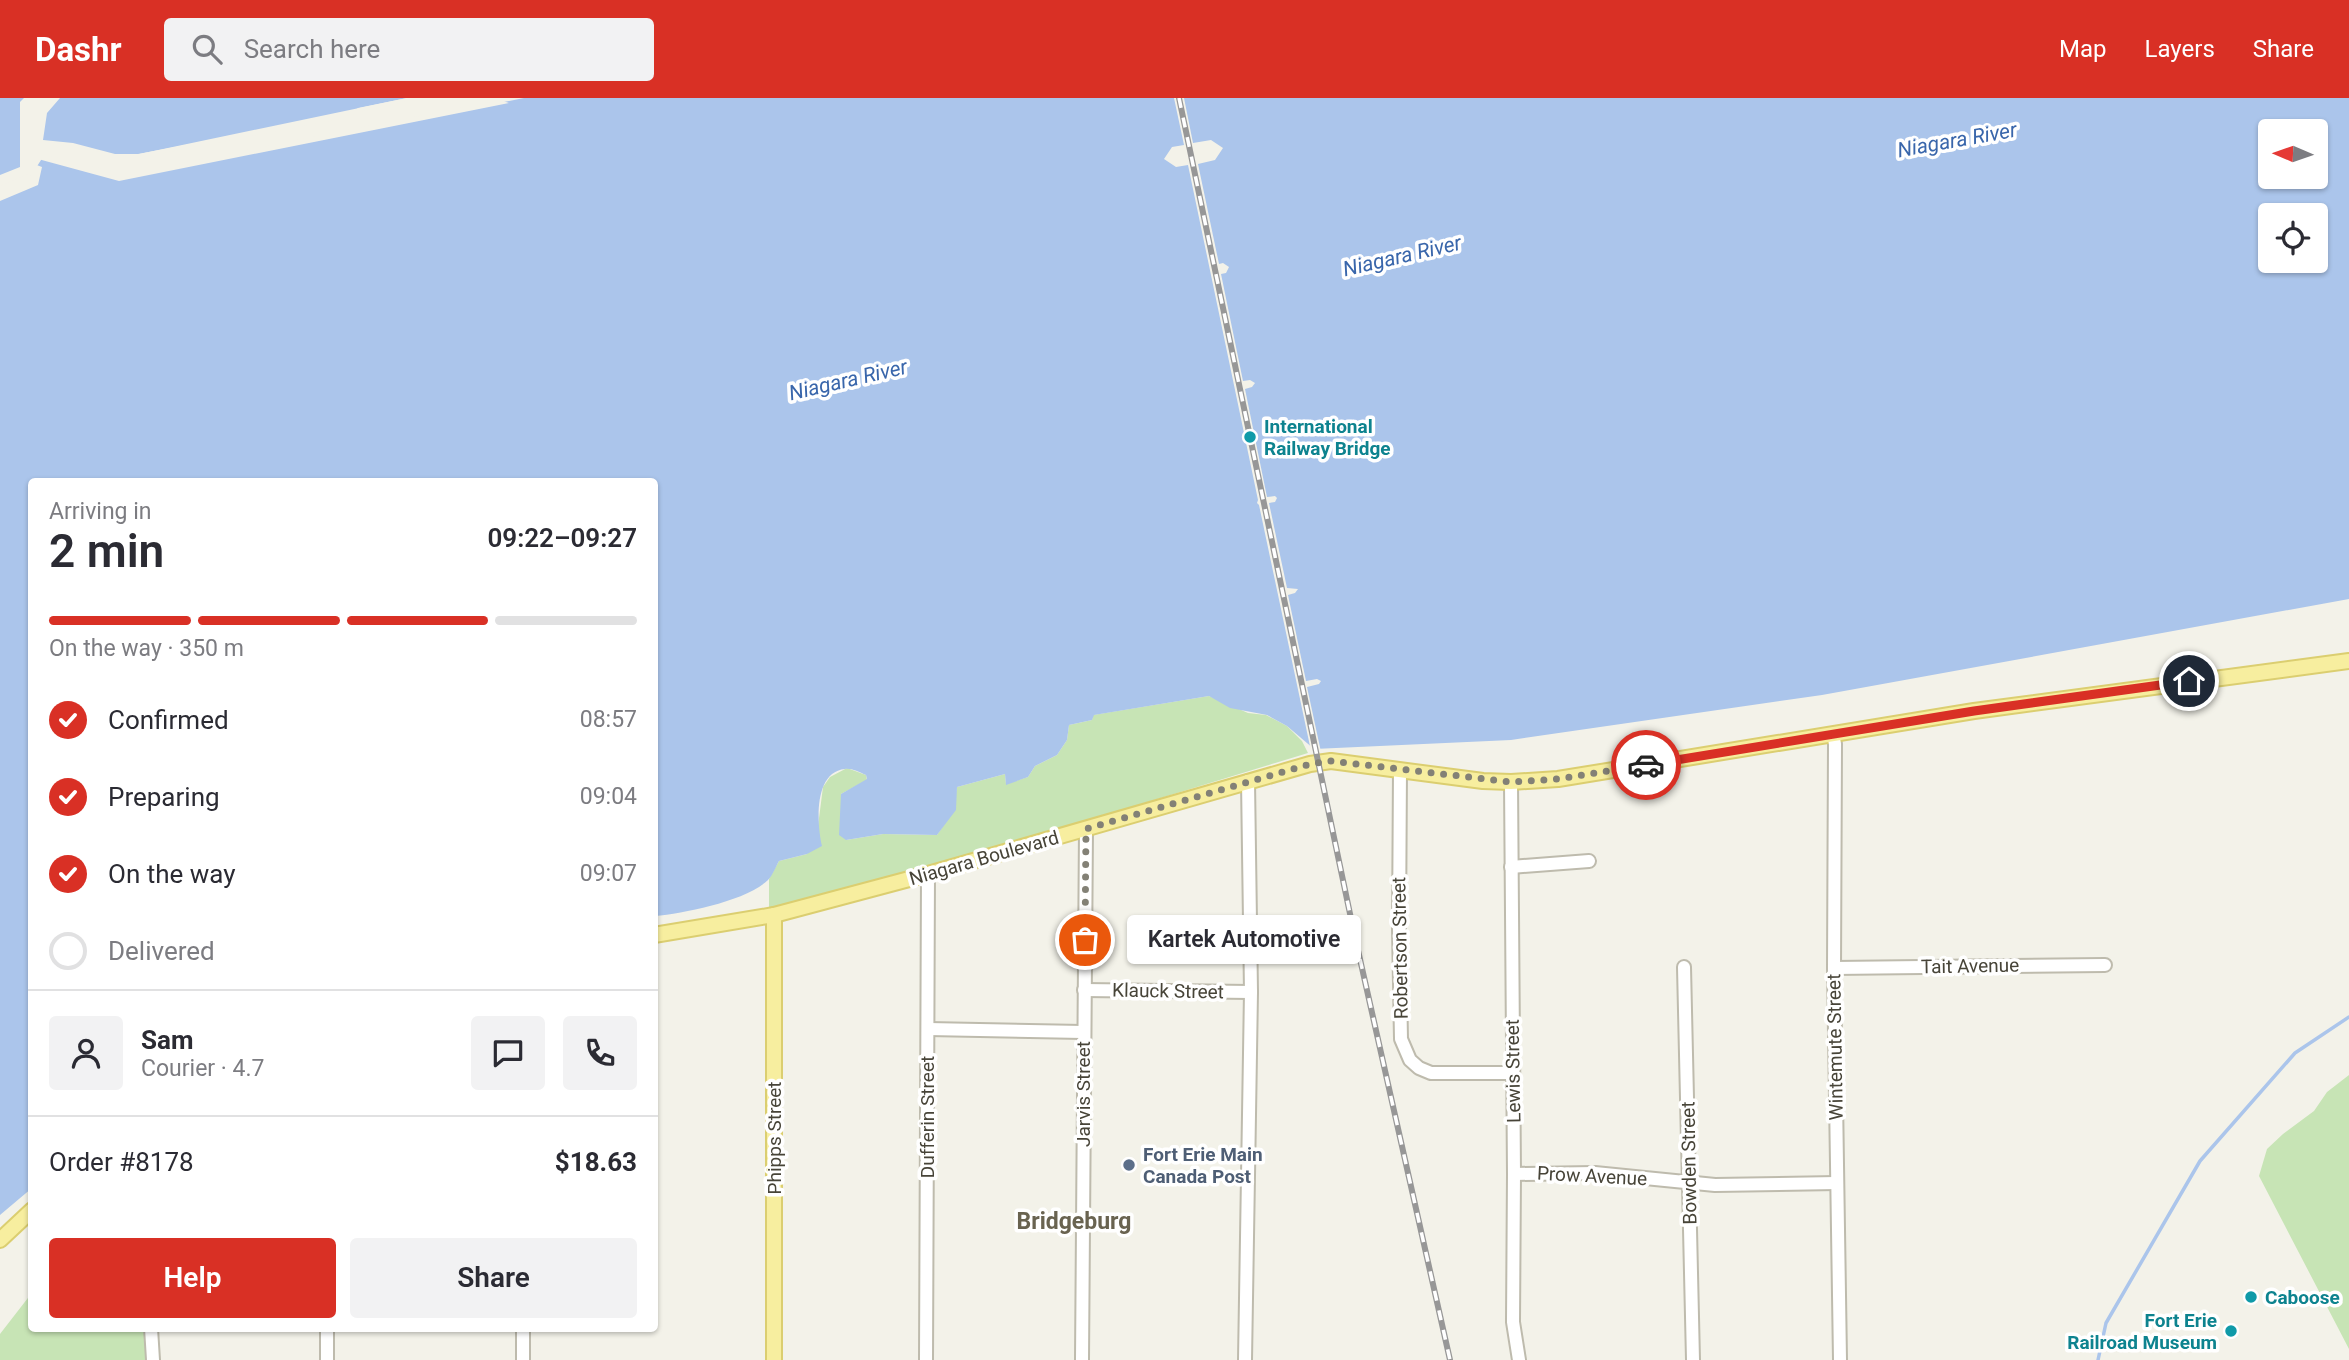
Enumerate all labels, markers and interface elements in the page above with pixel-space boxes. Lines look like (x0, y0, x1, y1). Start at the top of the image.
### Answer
search box (164, 18, 654, 81)
text: Dashr (35, 30, 122, 69)
icon: search (188, 30, 226, 68)
text: Search here (244, 34, 380, 64)
text: Map (2059, 35, 2107, 63)
text: Layers (2145, 35, 2215, 63)
text: Share (2253, 35, 2314, 63)
water label: Niagara River (1895, 118, 2020, 162)
north arrow (2258, 119, 2328, 189)
map controls (2258, 119, 2328, 273)
button: locate (2258, 203, 2328, 273)
water label: Niagara River (1340, 230, 1465, 281)
water label: Niagara River (786, 354, 911, 405)
place label: International Railway Bridge (1264, 415, 1391, 460)
marker: International Railway Bridge (1242, 429, 1258, 445)
text: Arriving in (49, 498, 152, 525)
text: 09:22–09:27 (487, 523, 637, 553)
text: 2 min (49, 524, 164, 578)
text: On the way · 350 m (49, 635, 244, 662)
pin (2159, 651, 2219, 711)
icon: home (2170, 662, 2208, 700)
icon: check (49, 701, 87, 739)
text: Confirmed (108, 705, 229, 735)
text: 08:57 (580, 706, 637, 733)
courier (1611, 730, 1681, 800)
icon: car (1627, 746, 1665, 784)
icon: check (49, 778, 87, 816)
text: Preparing (108, 782, 220, 812)
text: 09:04 (580, 783, 637, 810)
street label: Niagara Boulevard (906, 826, 1062, 890)
icon: check (49, 855, 87, 893)
text: On the way (108, 859, 236, 889)
text: 09:07 (580, 860, 637, 887)
street label: Robertson Street (1387, 877, 1413, 1019)
pin (1055, 910, 1115, 970)
callout: Kartek Automotive (1127, 916, 1362, 964)
icon: bag (1066, 921, 1104, 959)
text: Kartek Automotive (1148, 926, 1340, 953)
text: Delivered (108, 936, 215, 966)
street label: Tait Avenue (1921, 954, 2019, 978)
street label: Wintemute Street (1822, 974, 1848, 1120)
street label: Klauck Street (1112, 979, 1224, 1003)
button: person (49, 1016, 123, 1090)
button: chat (471, 1016, 545, 1090)
button: phone (563, 1016, 637, 1090)
street label: Lewis Street (1501, 1019, 1525, 1123)
text: Sam (141, 1025, 193, 1055)
street label: Jarvis Street (1072, 1041, 1095, 1147)
text: Courier · 4.7 (141, 1055, 264, 1082)
street label: Dufferin Street (916, 1056, 939, 1178)
street label: Phipps Street (763, 1081, 786, 1195)
street label: Bowden Street (1676, 1101, 1702, 1225)
place label: Fort Erie Main Canada Post (1143, 1143, 1263, 1188)
text: Order #8178 (49, 1147, 194, 1177)
text: $18.63 (555, 1147, 637, 1177)
marker: Fort Erie Main Canada Post (1121, 1157, 1137, 1173)
street label: Prow Avenue (1536, 1162, 1648, 1190)
district label: Bridgeburg (1017, 1208, 1131, 1235)
button: Help (49, 1238, 336, 1318)
button: Share (350, 1238, 637, 1318)
place label: Caboose (2265, 1286, 2340, 1309)
marker: Caboose (2243, 1289, 2259, 1305)
place label: Fort Erie Railroad Museum (2067, 1309, 2217, 1354)
marker: Fort Erie Railroad Museum (2223, 1323, 2239, 1339)

